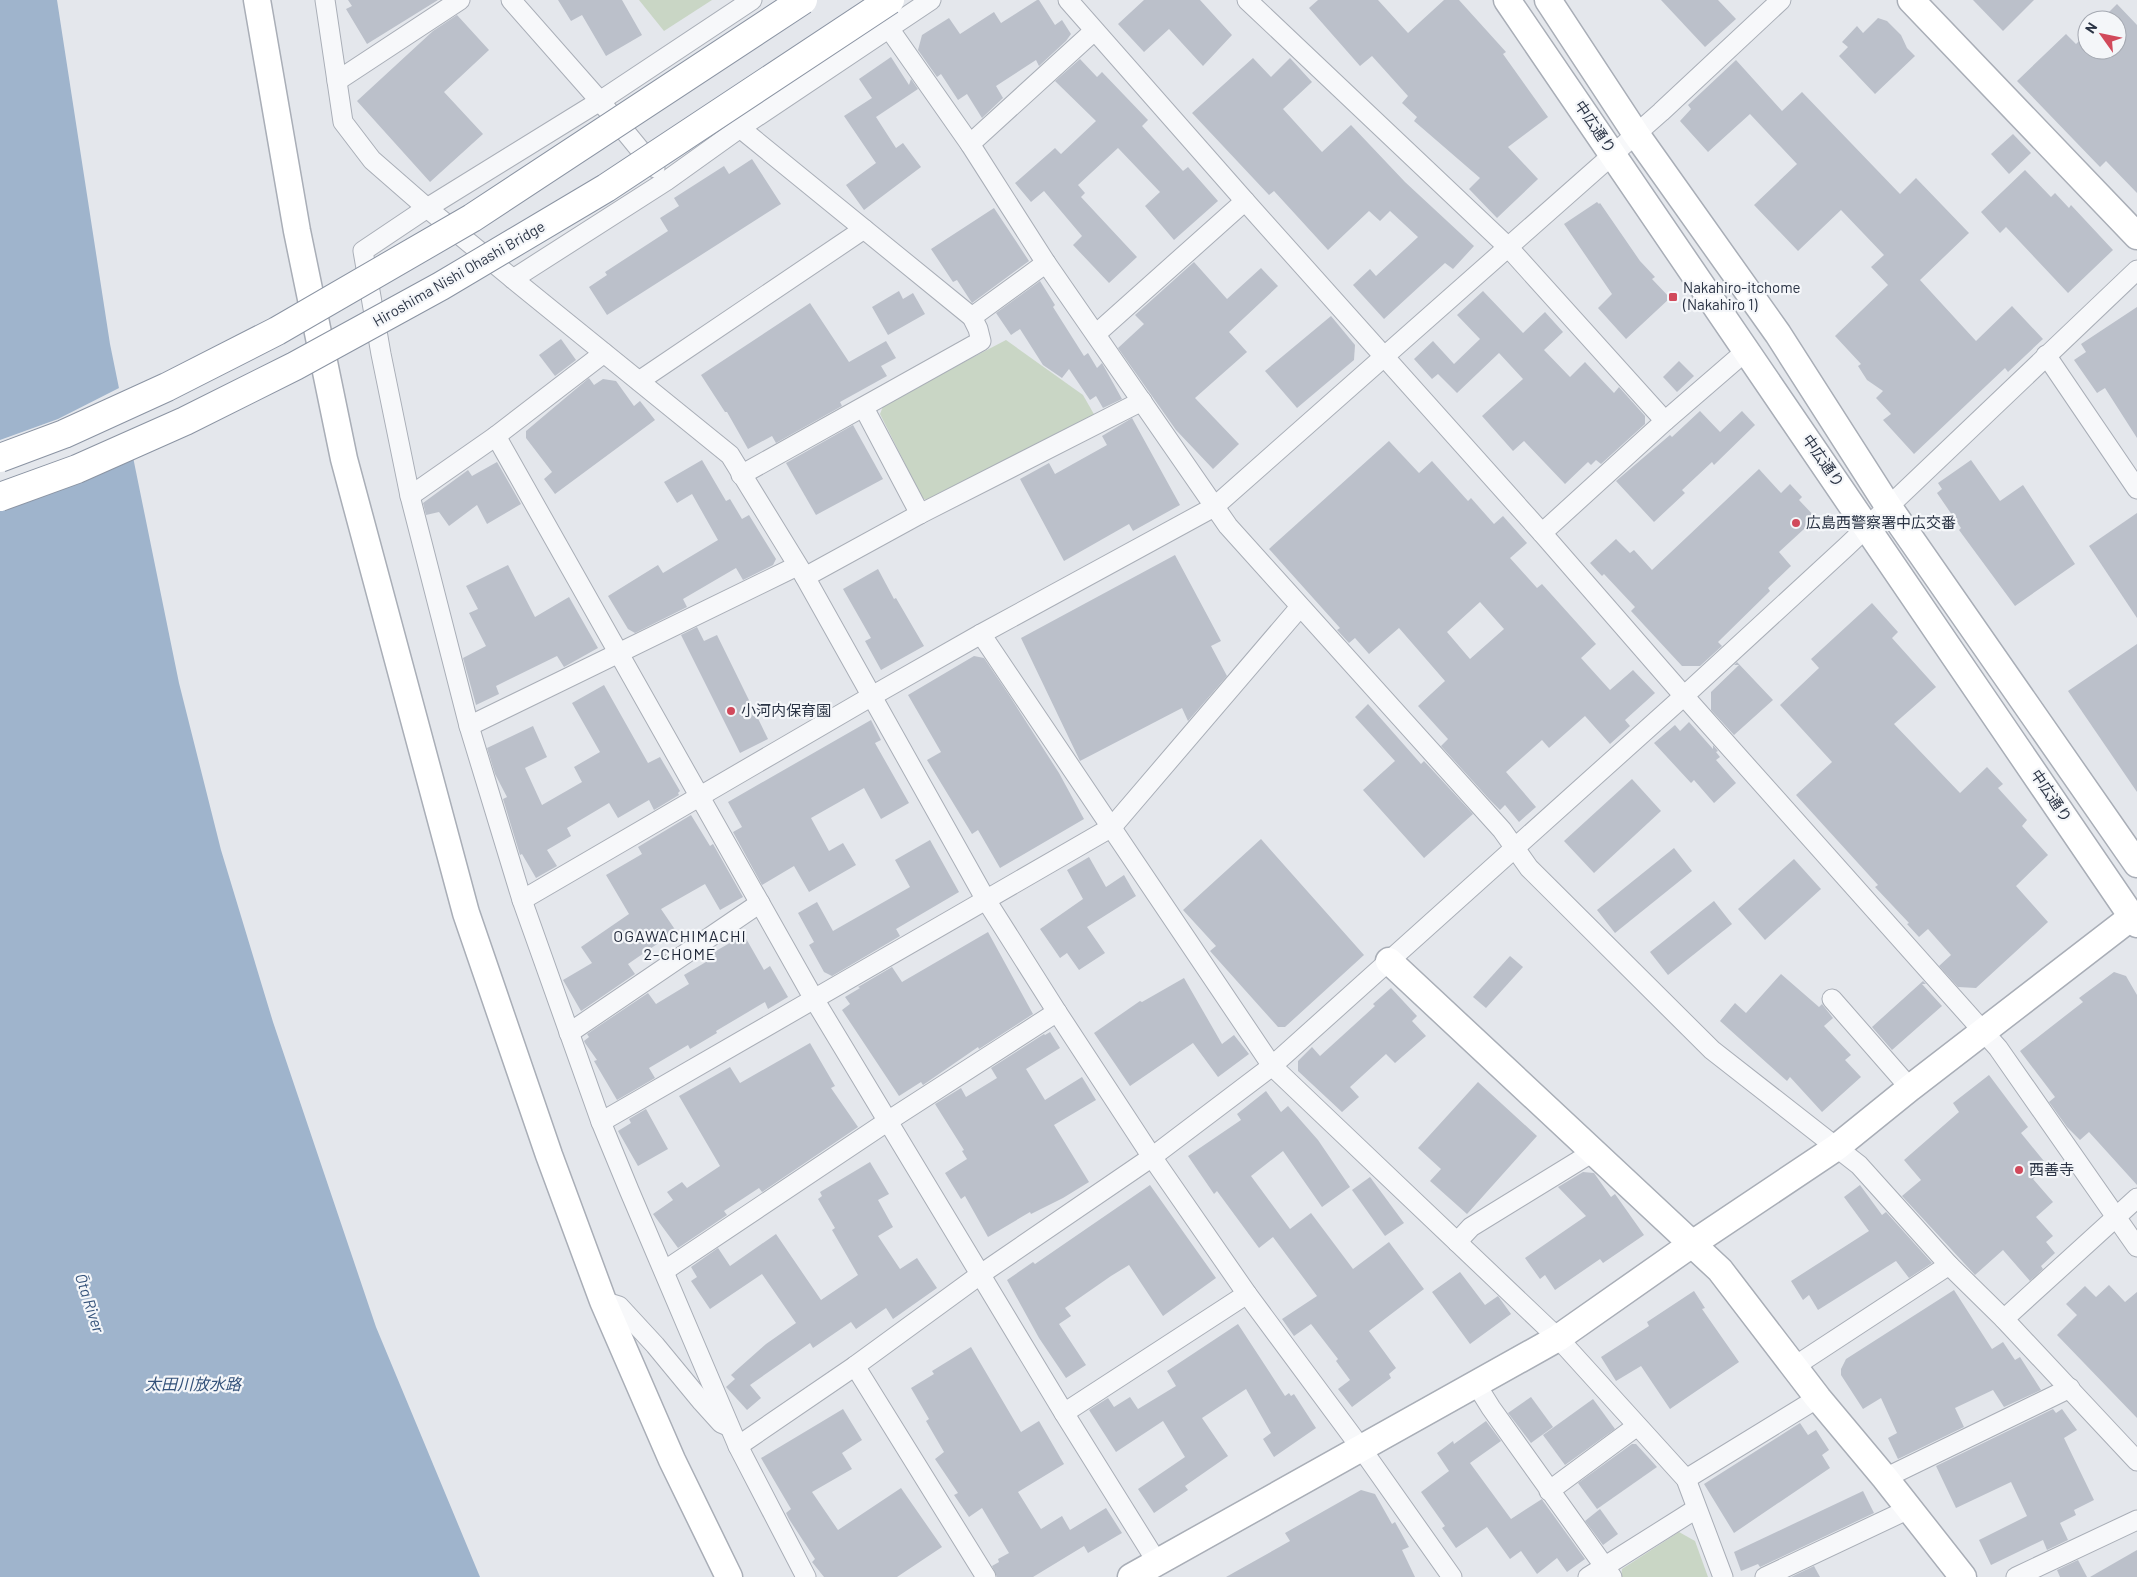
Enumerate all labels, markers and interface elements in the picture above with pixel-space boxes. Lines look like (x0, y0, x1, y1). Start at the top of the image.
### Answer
north arrow (2077, 10, 2127, 60)
text: N (2081, 19, 2100, 36)
street label: 中広通り (1572, 97, 1620, 156)
street label: Hiroshima Nishi Ohashi Bridge (369, 216, 548, 330)
place label: Nakahiro-itchome (Nakahiro 1) (1682, 278, 1801, 313)
marker: Nakahiro-itchome (Nakahiro 1) (1667, 291, 1679, 303)
street label: 中広通り (1799, 431, 1848, 490)
place label: 広島西警察署中広交番 (1806, 513, 1956, 531)
marker: 広島西警察署中広交番 (1790, 517, 1802, 529)
place label: 小河内保育園 (741, 701, 831, 719)
marker: 小河内保育園 (725, 705, 737, 717)
street label: 中広通り (2028, 766, 2076, 825)
district label: OGAWACHIMACHI 2-CHOME (613, 926, 747, 963)
place label: 西善寺 (2029, 1160, 2074, 1178)
marker: 西善寺 (2013, 1164, 2025, 1176)
water label: Ōta River (72, 1271, 109, 1336)
water label: 太田川放水路 (145, 1374, 243, 1393)

